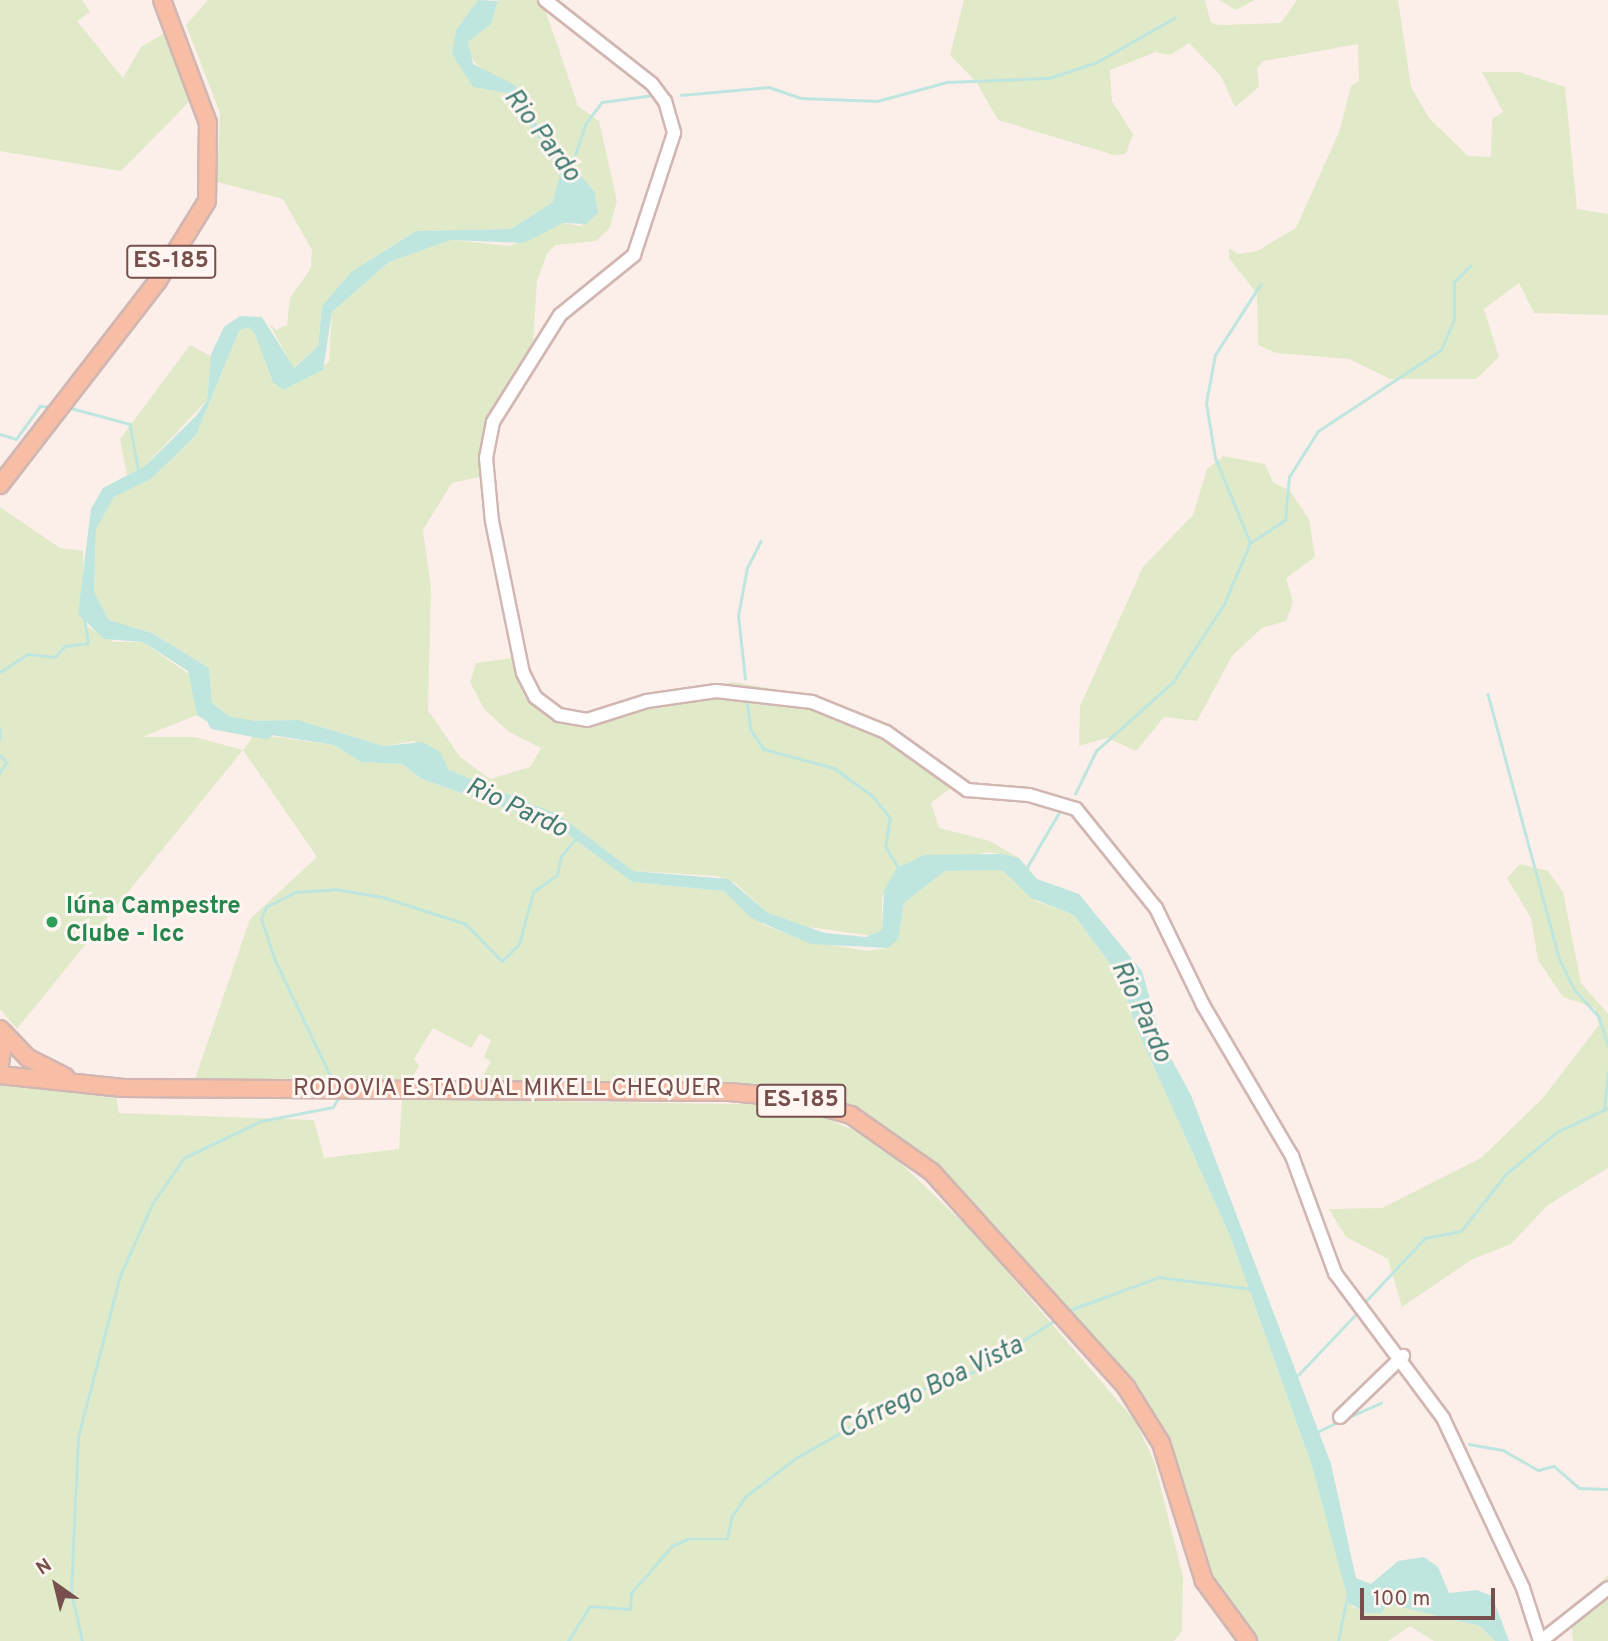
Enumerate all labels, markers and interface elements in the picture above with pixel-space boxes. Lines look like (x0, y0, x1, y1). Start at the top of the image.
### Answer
water label: Rio Pardo (496, 83, 586, 189)
road number: ES-185 (125, 243, 216, 282)
water label: Rio Pardo (460, 772, 572, 846)
place label: Iúna Campestre Clube - Icc (66, 894, 241, 950)
marker: Iúna Campestre Clube - Icc (44, 914, 60, 930)
water label: Rio Pardo (1103, 956, 1177, 1068)
street label: RODOVIA ESTADUAL MIKELL CHEQUER (292, 1076, 722, 1104)
road number: ES-185 (756, 1082, 846, 1120)
water label: Córrego Boa Vista (833, 1331, 1029, 1447)
north arrow (21, 1550, 91, 1620)
text: N (32, 1554, 57, 1581)
scale bar (1363, 1574, 1498, 1618)
text: 100 m (1373, 1586, 1430, 1613)

